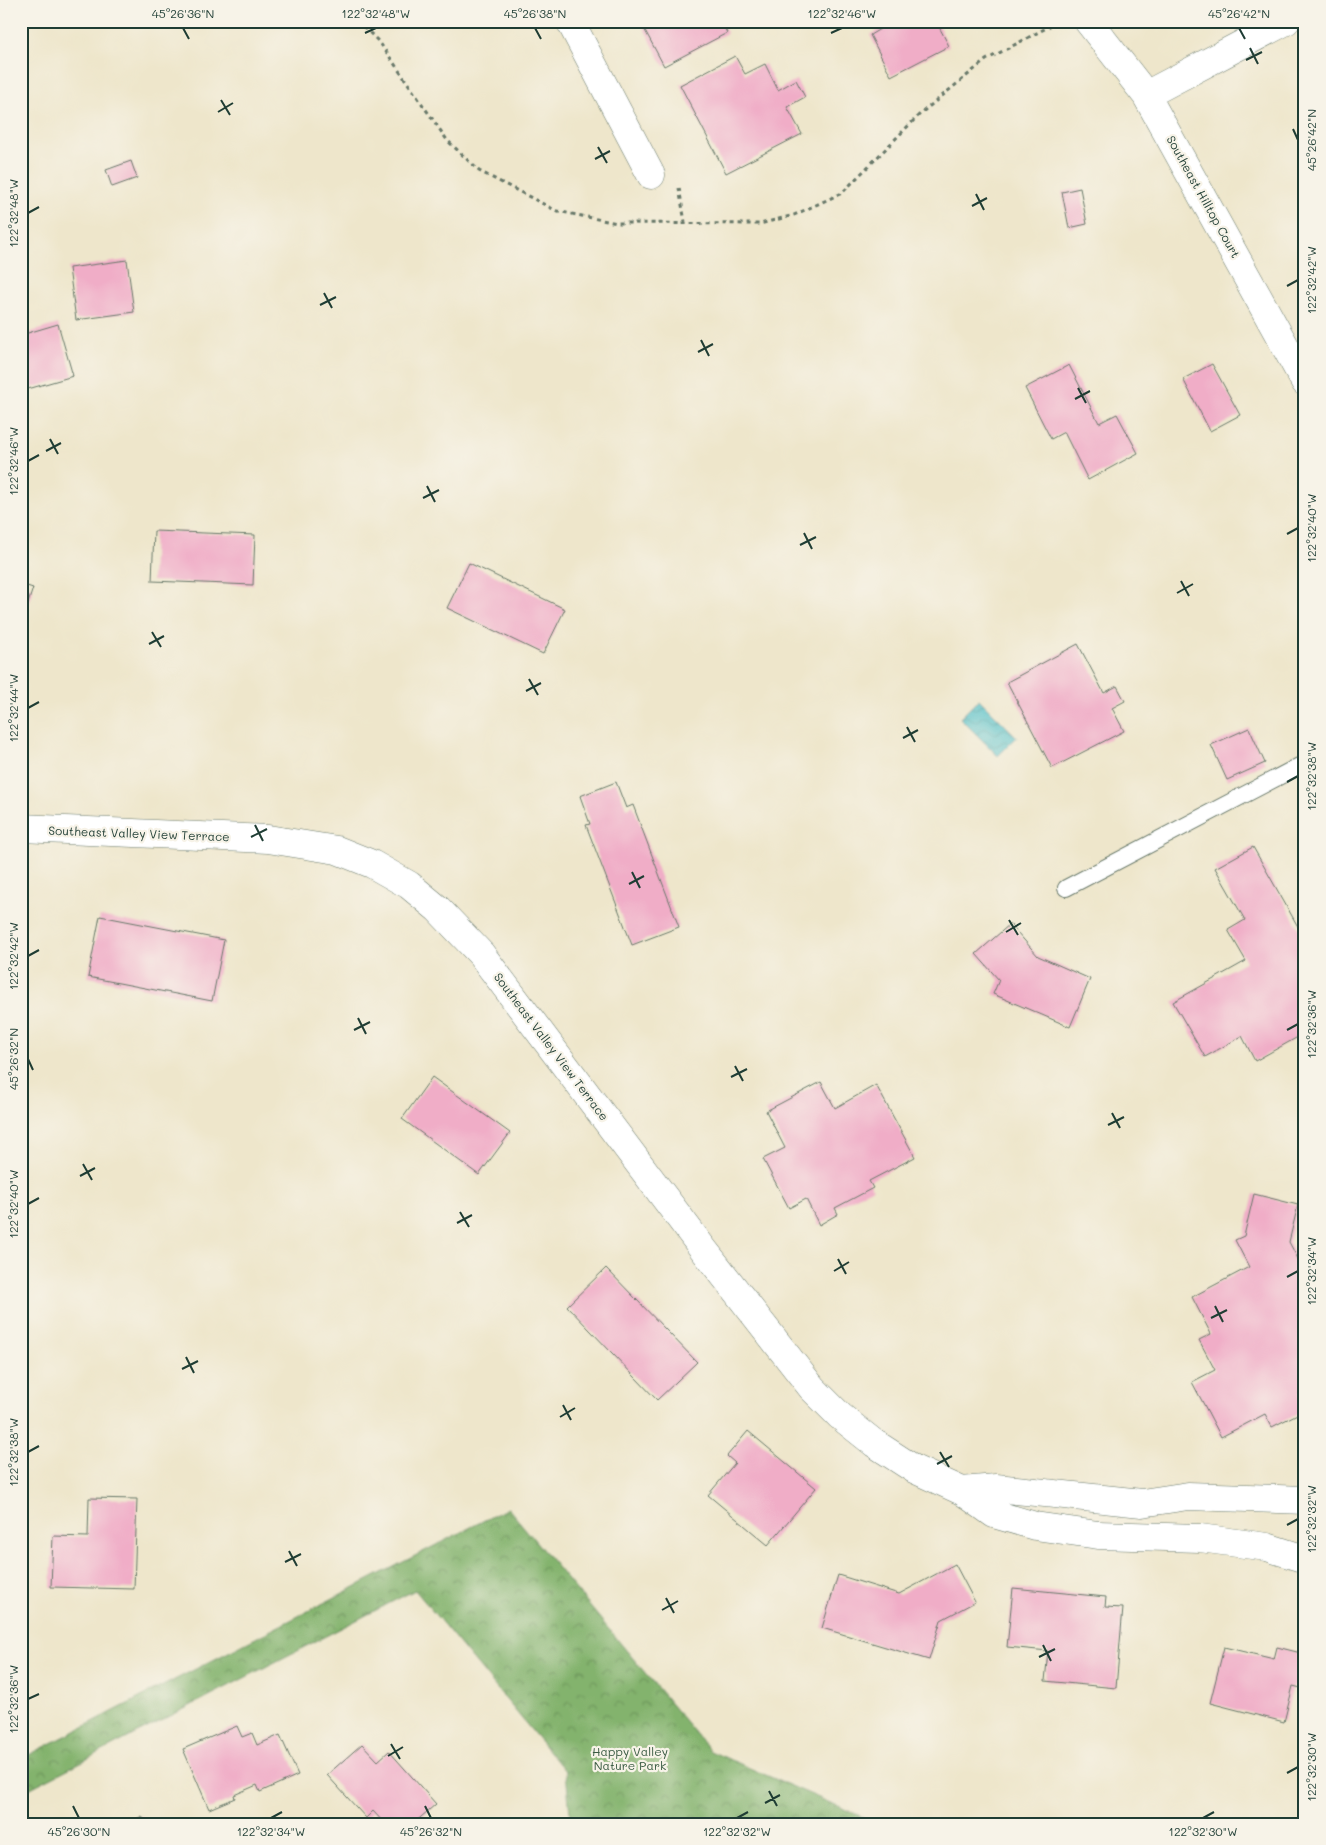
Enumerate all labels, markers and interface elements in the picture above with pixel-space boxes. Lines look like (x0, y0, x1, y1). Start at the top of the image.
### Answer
text: 45°26'36"N (152, 5, 214, 21)
text: 122°32'48"W (342, 5, 410, 21)
text: 45°26'38"N (504, 5, 566, 21)
text: 122°32'46"W (808, 5, 876, 21)
text: 45°26'42"N (1208, 5, 1270, 21)
text: 45°26'42"N (1303, 109, 1319, 171)
street label: Southeast Hilltop Court (1163, 132, 1244, 261)
text: 122°32'48"W (5, 179, 21, 247)
text: 122°32'42"W (1303, 246, 1319, 314)
text: 122°32'46"W (5, 427, 21, 495)
text: 122°32'40"W (1303, 494, 1319, 562)
text: 122°32'44"W (5, 674, 21, 742)
text: 122°32'38"W (1303, 742, 1319, 810)
street label: Southeast Valley View Terrace (48, 822, 230, 844)
text: 122°32'42"W (5, 922, 21, 990)
street label: Southeast Valley View Terrace (491, 969, 613, 1124)
text: 122°32'36"W (1303, 990, 1319, 1058)
text: 45°26'32"N (5, 1028, 21, 1090)
text: 122°32'40"W (5, 1170, 21, 1238)
text: 122°32'34"W (1303, 1237, 1319, 1305)
text: 122°32'38"W (5, 1418, 21, 1486)
text: 122°32'32"W (1303, 1485, 1319, 1553)
text: 122°32'36"W (5, 1665, 21, 1733)
text: 122°32'30"W (1303, 1733, 1319, 1801)
park label: Happy Valley Nature Park (592, 1743, 668, 1773)
text: 45°26'30"N (48, 1823, 110, 1839)
text: 122°32'34"W (237, 1823, 305, 1839)
text: 45°26'32"N (400, 1823, 462, 1839)
text: 122°32'32"W (703, 1823, 771, 1839)
text: 122°32'30"W (1169, 1823, 1237, 1839)

